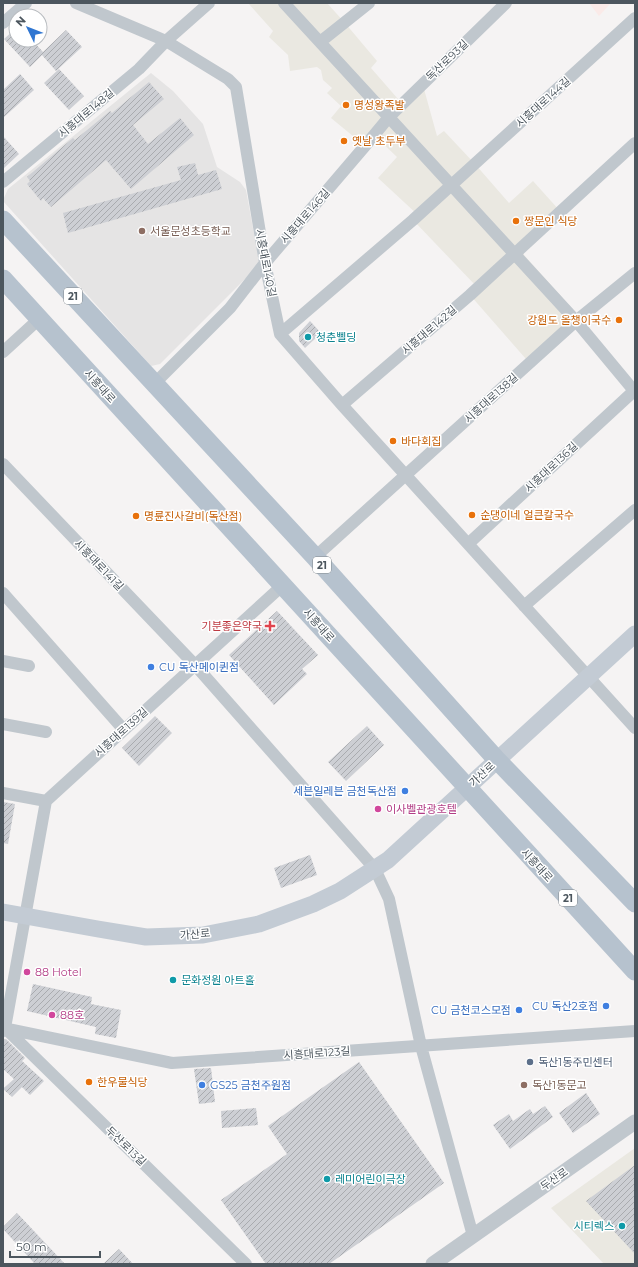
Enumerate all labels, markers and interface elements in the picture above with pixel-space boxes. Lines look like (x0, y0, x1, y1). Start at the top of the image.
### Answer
north arrow (8, 8, 48, 48)
text: N (13, 13, 29, 29)
street label: 독산로93길 (423, 36, 471, 84)
street label: 시흥대로144길 (513, 74, 573, 130)
street label: 시흥대로148길 (55, 85, 117, 141)
place label: 명성왕족발 (354, 98, 405, 112)
marker: 명성왕족발 (341, 100, 351, 110)
place label: 옛날 초두부 (352, 134, 405, 148)
marker: 옛날 초두부 (339, 136, 349, 146)
street label: 시흥대로146길 (277, 186, 333, 246)
place label: 짱문인 식당 (524, 214, 577, 228)
marker: 짱문인 식당 (511, 216, 521, 226)
place label: 서울문성초등학교 (150, 224, 231, 238)
marker: 서울문성초등학교 (137, 226, 147, 236)
street label: 시흥대로140길 (253, 228, 279, 298)
road number: 21 (64, 288, 82, 304)
street label: 시흥대로142길 (399, 302, 459, 358)
place label: 강원도 올챙이국수 (527, 313, 611, 327)
marker: 강원도 올챙이국수 (614, 315, 624, 325)
place label: 청춘삘딩 (316, 330, 356, 344)
marker: 청춘삘딩 (303, 332, 313, 342)
street label: 시흥대로 (81, 366, 119, 406)
street label: 시흥대로138길 (461, 370, 521, 426)
place label: 바다회집 (401, 434, 441, 448)
marker: 바다회집 (388, 436, 398, 446)
street label: 시흥대로136길 (522, 439, 580, 495)
place label: 순댕이네 얼큰칼국수 (480, 508, 574, 522)
place label: 명륜진사갈비(독산점) (144, 509, 242, 523)
marker: 순댕이네 얼큰칼국수 (467, 510, 477, 520)
marker: 명륜진사갈비(독산점) (131, 511, 141, 521)
street label: 시흥대로141길 (71, 537, 127, 593)
road number: 21 (313, 557, 331, 573)
street label: 시흥대로 (300, 605, 338, 645)
place label: 기분좋은약국 (201, 619, 262, 633)
marker: 기분좋은약국 (265, 621, 275, 631)
place label: CU 독산메이퀸점 (159, 660, 239, 674)
marker: CU 독산메이퀸점 (146, 662, 156, 672)
street label: 시흥대로139길 (91, 704, 151, 760)
street label: 가산로 (466, 759, 498, 789)
place label: 세븐일레븐 금천독산점 (293, 784, 397, 798)
marker: 세븐일레븐 금천독산점 (400, 786, 410, 796)
place label: 이사벨관광호텔 (386, 802, 457, 816)
marker: 이사벨관광호텔 (373, 804, 383, 814)
street label: 시흥대로 (518, 845, 556, 885)
road number: 21 (559, 890, 577, 906)
street label: 가산로 (179, 926, 211, 942)
place label: 88 Hotel (35, 965, 82, 979)
marker: 88 Hotel (22, 967, 32, 977)
place label: 문화정원 아트홀 (181, 973, 255, 987)
marker: 문화정원 아트홀 (168, 975, 178, 985)
place label: CU 독산2호점 (532, 999, 598, 1013)
marker: CU 독산2호점 (601, 1001, 611, 1011)
place label: CU 금천코스모점 (431, 1003, 511, 1017)
marker: CU 금천코스모점 (514, 1005, 524, 1015)
place label: 88호 (60, 1008, 84, 1022)
marker: 88호 (47, 1010, 57, 1020)
street label: 시흥대로123길 (283, 1044, 351, 1062)
place label: 독산1동주민센터 (538, 1055, 613, 1069)
marker: 독산1동주민센터 (525, 1057, 535, 1067)
place label: 한우물식당 (97, 1075, 148, 1089)
marker: 한우물식당 (84, 1077, 94, 1087)
place label: GS25 금천주원점 (210, 1078, 291, 1092)
place label: 독산1동문고 (532, 1078, 587, 1092)
marker: GS25 금천주원점 (197, 1080, 207, 1090)
marker: 독산1동문고 (519, 1080, 529, 1090)
street label: 두산로13길 (103, 1123, 149, 1169)
street label: 두산로 (538, 1165, 570, 1193)
place label: 레미어린이극장 (335, 1172, 406, 1186)
marker: 레미어린이극장 (322, 1174, 332, 1184)
place label: 시티렉스 (574, 1219, 614, 1233)
marker: 시티렉스 (617, 1221, 627, 1231)
scale bar (10, 1233, 100, 1259)
text: 50 m (16, 1239, 47, 1254)

